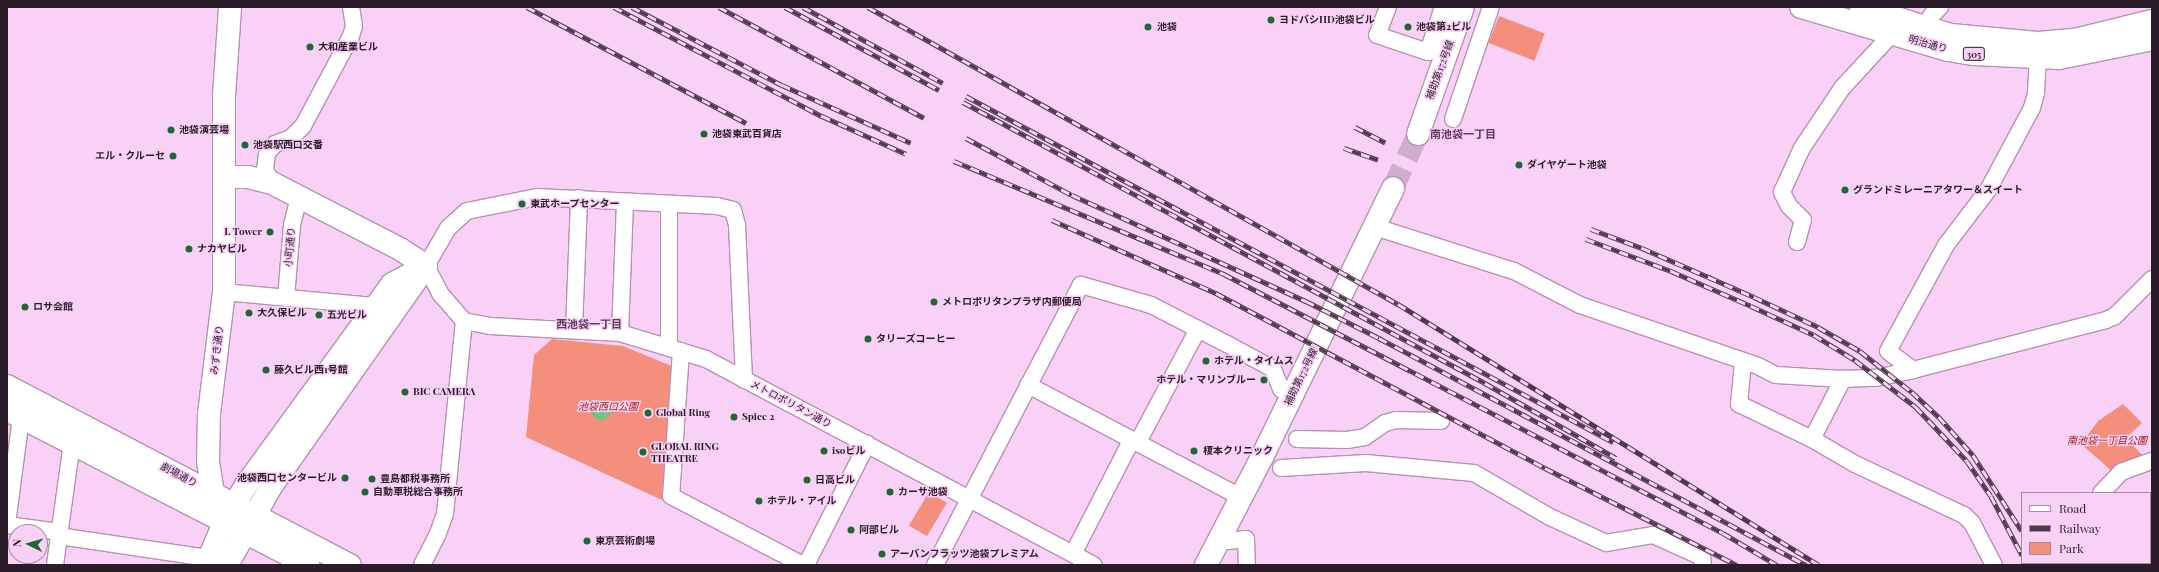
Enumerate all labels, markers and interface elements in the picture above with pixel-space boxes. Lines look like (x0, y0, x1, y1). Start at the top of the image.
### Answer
place label: ヨドバシHD池袋ビル (1279, 14, 1375, 26)
marker: ヨドバシHD池袋ビル (1266, 15, 1276, 25)
marker: 池袋 (1142, 21, 1154, 33)
place label: 池袋 (1157, 21, 1177, 33)
place label: 池袋第2ビル (1416, 21, 1471, 33)
marker: 池袋第2ビル (1403, 22, 1413, 32)
street label: 明治通り (1907, 33, 1949, 55)
street label: 補助第172号線 (1424, 39, 1456, 101)
place label: 大和産業ビル (318, 41, 378, 53)
marker: 大和産業ビル (305, 42, 315, 52)
road number: 305 (1962, 47, 1986, 61)
place label: 池袋演芸場 (179, 124, 229, 136)
marker: 池袋演芸場 (166, 125, 176, 135)
district label: 南池袋一丁目 (1430, 127, 1496, 141)
place label: 池袋東武百貨店 (712, 128, 782, 140)
marker: 池袋東武百貨店 (699, 129, 709, 139)
place label: 池袋駅西口交番 (253, 139, 323, 151)
marker: 池袋駅西口交番 (240, 140, 250, 150)
place label: エル・クルーセ (95, 150, 165, 162)
marker: エル・クルーセ (168, 151, 178, 161)
place label: ダイヤゲート池袋 (1527, 159, 1607, 171)
marker: ダイヤゲート池袋 (1514, 160, 1524, 170)
place label: グランドミレーニアタワー＆スイート (1853, 184, 2023, 196)
marker: グランドミレーニアタワー＆スイート (1840, 185, 1850, 195)
place label: 東武ホープセンター (530, 198, 620, 210)
marker: 東武ホープセンター (517, 199, 527, 209)
place label: I. Tower (224, 226, 262, 238)
marker: I. Tower (265, 227, 275, 237)
street label: 小町通り (282, 227, 298, 267)
place label: ナカヤビル (197, 243, 247, 255)
marker: ナカヤビル (184, 244, 194, 254)
place label: メトロポリタンプラザ内郵便局 (942, 296, 1082, 308)
marker: メトロポリタンプラザ内郵便局 (929, 297, 939, 307)
place label: ロサ会館 (33, 301, 73, 313)
marker: ロサ会館 (20, 302, 30, 312)
place label: 大久保ビル (257, 307, 307, 319)
marker: 大久保ビル (244, 308, 254, 318)
place label: 五光ビル (327, 309, 367, 321)
marker: 五光ビル (314, 310, 324, 320)
district label: 西池袋一丁目 (556, 317, 622, 331)
street label: みずき通り (208, 324, 226, 376)
place label: タリーズコーヒー (876, 333, 956, 345)
marker: タリーズコーヒー (863, 334, 873, 344)
street label: 補助第172号線 (1282, 346, 1320, 408)
place label: ホテル・タイムス (1214, 355, 1294, 367)
marker: ホテル・タイムス (1201, 356, 1211, 366)
place label: 藤久ビル西1号館 (274, 364, 348, 376)
marker: 藤久ビル西1号館 (261, 365, 271, 375)
place label: ホテル・マリンブルー (1156, 374, 1256, 386)
marker: ホテル・マリンブルー (1259, 375, 1269, 385)
street label: メトロポリタン通り (748, 378, 834, 430)
place label: BIC CAMERA (413, 386, 475, 398)
marker: BIC CAMERA (400, 387, 410, 397)
park label: 池袋西口公園 (578, 401, 638, 413)
place label: Global Ring (656, 407, 710, 419)
marker: Global Ring (643, 408, 653, 418)
place label: Spice 2 (742, 411, 775, 423)
marker: Spice 2 (729, 412, 739, 422)
park label: 南池袋一丁目公園 (2067, 435, 2147, 447)
place label: GLOBAL RING THEATRE (651, 440, 719, 464)
place label: isoビル (832, 445, 865, 457)
marker: 榎本クリニック (1188, 445, 1200, 457)
place label: 榎本クリニック (1203, 445, 1273, 457)
marker: isoビル (819, 446, 829, 456)
marker: GLOBAL RING THEATRE (638, 447, 648, 457)
street label: 劇場通り (159, 460, 199, 490)
place label: 池袋西口センタービル (237, 472, 337, 484)
marker: 池袋西口センタービル (340, 473, 350, 483)
place label: 豊島都税事務所 (380, 473, 450, 485)
marker: 豊島都税事務所 (367, 474, 377, 484)
place label: 日高ビル (815, 474, 855, 486)
marker: 日高ビル (802, 475, 812, 485)
place label: 自動車税総合事務所 (373, 486, 463, 498)
place label: カーサ池袋 (898, 486, 948, 498)
marker: 自動車税総合事務所 (360, 487, 370, 497)
marker: カーサ池袋 (885, 487, 895, 497)
legend (2021, 492, 2151, 564)
place label: ホテル・アイル (767, 495, 837, 507)
marker: ホテル・アイル (754, 496, 764, 506)
text: Road (2059, 500, 2086, 516)
text: Railway (2059, 520, 2101, 536)
north arrow (8, 524, 48, 564)
place label: 阿部ビル (859, 524, 899, 536)
marker: 阿部ビル (846, 525, 856, 535)
place label: 東京芸術劇場 (595, 535, 655, 547)
marker: 東京芸術劇場 (582, 536, 592, 546)
text: N (9, 538, 24, 548)
text: Park (2059, 540, 2084, 556)
place label: アーバンフラッツ池袋プレミアム (890, 548, 1039, 560)
marker: アーバンフラッツ池袋プレミアム (877, 549, 887, 559)

